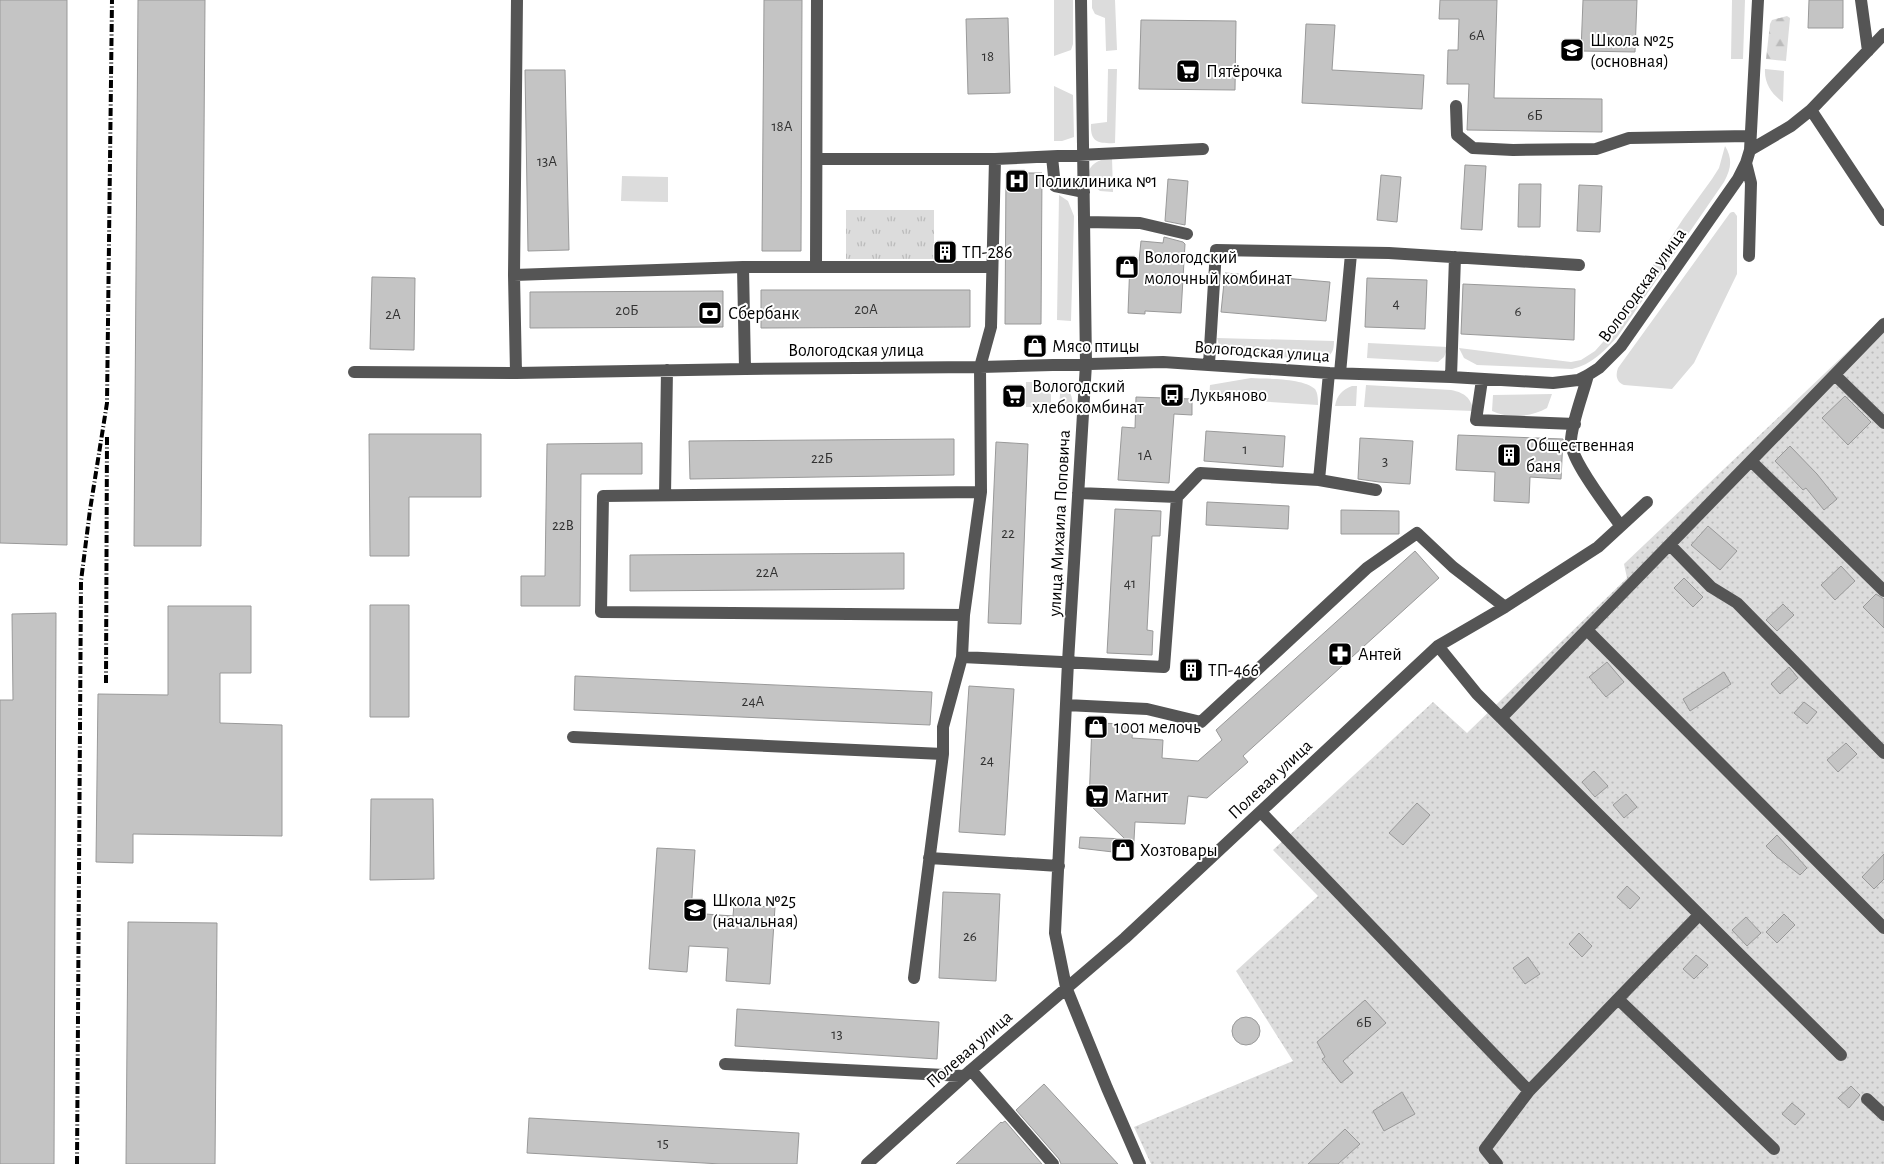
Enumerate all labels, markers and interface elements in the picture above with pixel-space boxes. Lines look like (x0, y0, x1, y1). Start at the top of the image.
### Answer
house number: 6А (1469, 28, 1485, 43)
place label: Школа №25 (основная) (1590, 32, 1674, 71)
school or university icon: Школа №25 (основная) (1559, 37, 1585, 63)
house number: 18 (982, 49, 994, 64)
supermarket icon: Пятёрочка (1175, 58, 1201, 84)
place label: Пятёрочка (1206, 63, 1283, 81)
house number: 6Б (1527, 108, 1543, 123)
house number: 18А (771, 119, 793, 134)
house number: 13А (537, 154, 557, 169)
hospital icon: Поликлиника №1 (1004, 168, 1030, 194)
place label: Поликлиника №1 (1034, 173, 1157, 191)
street label: Вологодская улица (1596, 225, 1690, 346)
building icon: ТП-286 (932, 239, 958, 265)
place label: ТП-286 (962, 244, 1013, 262)
place label: Вологодский молочный комбинат (1144, 249, 1292, 288)
shop icon: Вологодский молочный комбинат (1114, 254, 1140, 280)
house number: 4 (1392, 296, 1400, 311)
bank icon: Сбербанк (697, 300, 723, 326)
house number: 20А (854, 302, 878, 317)
house number: 20Б (615, 303, 639, 318)
place label: Сбербанк (728, 304, 800, 323)
house number: 6 (1514, 304, 1522, 319)
house number: 2А (385, 307, 401, 322)
shop icon: Мясо птицы (1022, 333, 1048, 359)
place label: Мясо птицы (1052, 338, 1140, 356)
street label: Вологодская улица (1193, 338, 1330, 366)
street label: Вологодская улица (788, 342, 924, 360)
place label: Вологодский хлебокомбинат (1032, 378, 1144, 417)
bus stop icon: Лукьяново (1159, 382, 1185, 408)
supermarket icon: Вологодский хлебокомбинат (1001, 383, 1027, 409)
place label: Лукьяново (1190, 387, 1267, 405)
street label: улица Михаила Поповича (1046, 429, 1074, 618)
place label: Общественная баня (1526, 436, 1634, 476)
house number: 1 (1242, 442, 1248, 457)
building icon: Общественная баня (1496, 442, 1522, 468)
house number: 1А (1138, 448, 1152, 463)
house number: 22Б (811, 451, 833, 466)
house number: 3 (1382, 454, 1388, 469)
house number: 22В (552, 518, 574, 533)
house number: 22 (1001, 526, 1015, 541)
house number: 22А (756, 565, 778, 580)
house number: 41 (1124, 576, 1136, 591)
pharmacy icon: Антей (1327, 641, 1353, 667)
place label: Антей (1358, 646, 1402, 664)
building icon: ТП-466 (1178, 657, 1204, 683)
place label: ТП-466 (1208, 662, 1259, 680)
house number: 24А (742, 694, 765, 709)
shop icon: 1001 мелочь (1083, 714, 1109, 740)
place label: 1001 мелочь (1114, 719, 1201, 737)
street label: Полевая улица (1225, 737, 1316, 823)
house number: 24 (980, 753, 994, 768)
supermarket icon: Магнит (1084, 783, 1110, 809)
place label: Магнит (1114, 788, 1169, 806)
shop icon: Хозтовары (1110, 837, 1136, 863)
place label: Хозтовары (1140, 842, 1218, 860)
place label: Школа №25 (начальная) (712, 892, 799, 931)
school or university icon: Школа №25 (начальная) (682, 897, 708, 923)
house number: 26 (963, 929, 977, 944)
street label: Полевая улица (923, 1008, 1016, 1092)
house number: 6Б (1356, 1015, 1372, 1030)
house number: 13 (831, 1027, 843, 1042)
house number: 15 (657, 1136, 669, 1151)

